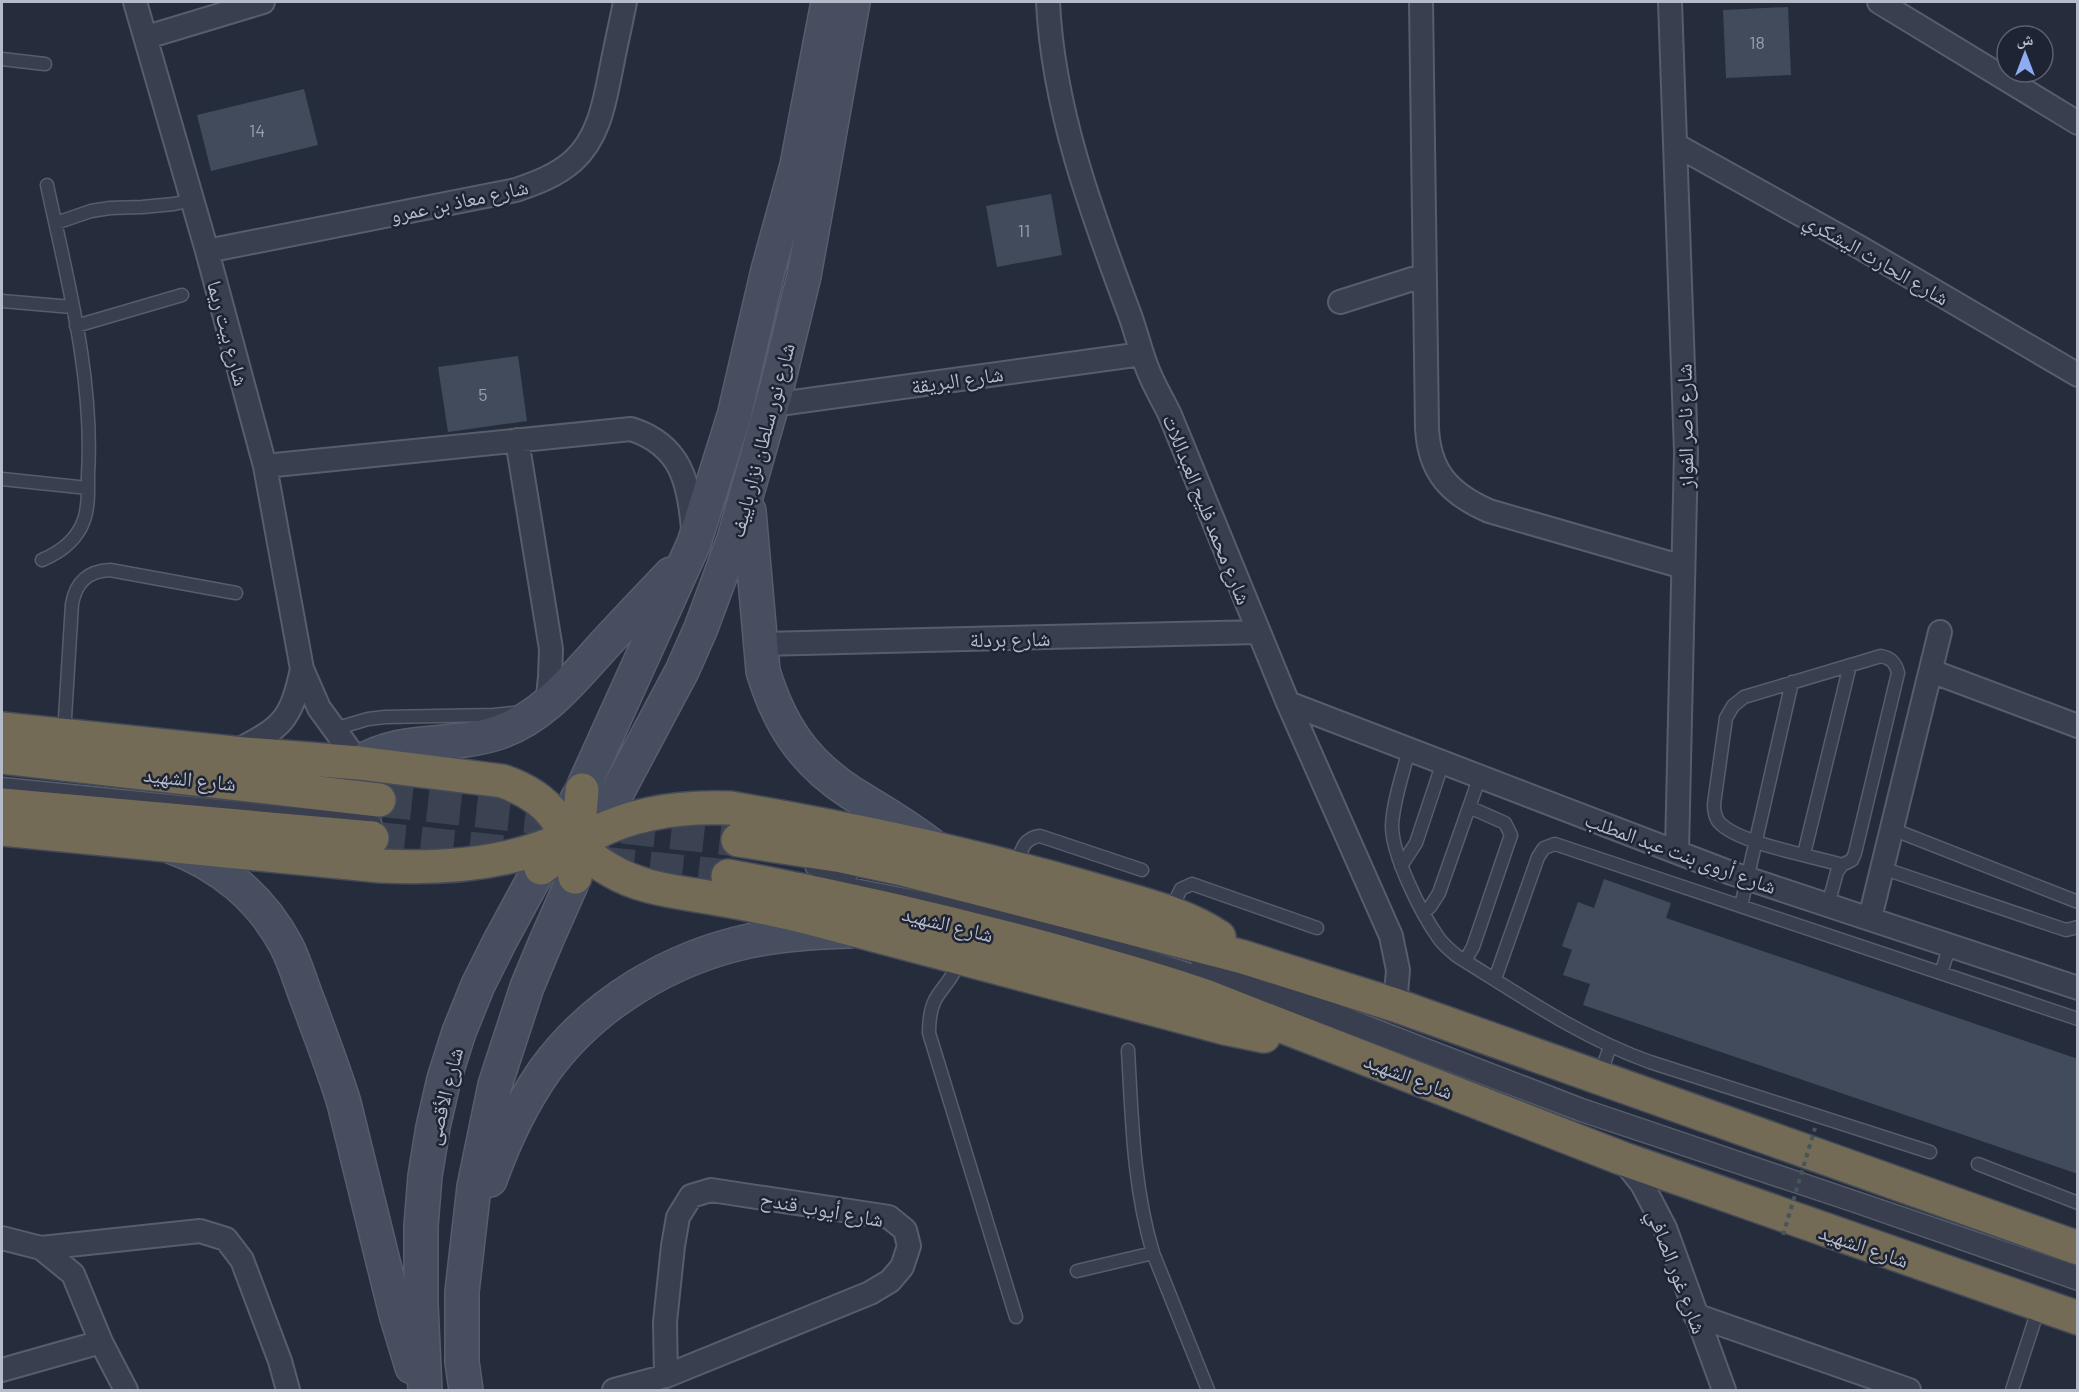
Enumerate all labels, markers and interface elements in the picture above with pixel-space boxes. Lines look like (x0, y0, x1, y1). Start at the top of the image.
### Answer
north arrow (1995, 24, 2055, 84)
text: ش (2017, 29, 2034, 49)
house number: 18 (1749, 31, 1765, 53)
house number: 14 (249, 119, 265, 141)
street label: شارع معاذ بن عمرو (388, 173, 531, 229)
street label: شارع الحارث اليشكري (1797, 206, 1954, 314)
house number: 11 (1018, 219, 1030, 241)
street label: شارع بيت ريما (201, 278, 255, 389)
street label: شارع نور سلطان نزار باييف (723, 340, 801, 541)
street label: شارع البريقة (909, 360, 1005, 400)
street label: شارع ناصر الفواز (1670, 363, 1700, 490)
house number: 5 (478, 383, 488, 405)
street label: شارع محمد فليح العبداللات (1157, 410, 1258, 609)
street label: شارع بردلة (969, 625, 1051, 653)
street label: شارع الشهيد (142, 761, 238, 797)
street label: شارع أروى بنت عبد المطلب (1581, 806, 1780, 900)
street label: شارع الشهيد (899, 900, 996, 948)
street label: شارع الأقصى (419, 1045, 469, 1148)
street label: شارع الشهيد (1360, 1047, 1457, 1105)
street label: شارع أيوب قندح (758, 1185, 886, 1233)
street label: شارع غور الصافي (1638, 1205, 1713, 1339)
street label: شارع الشهيد (1815, 1218, 1912, 1274)

